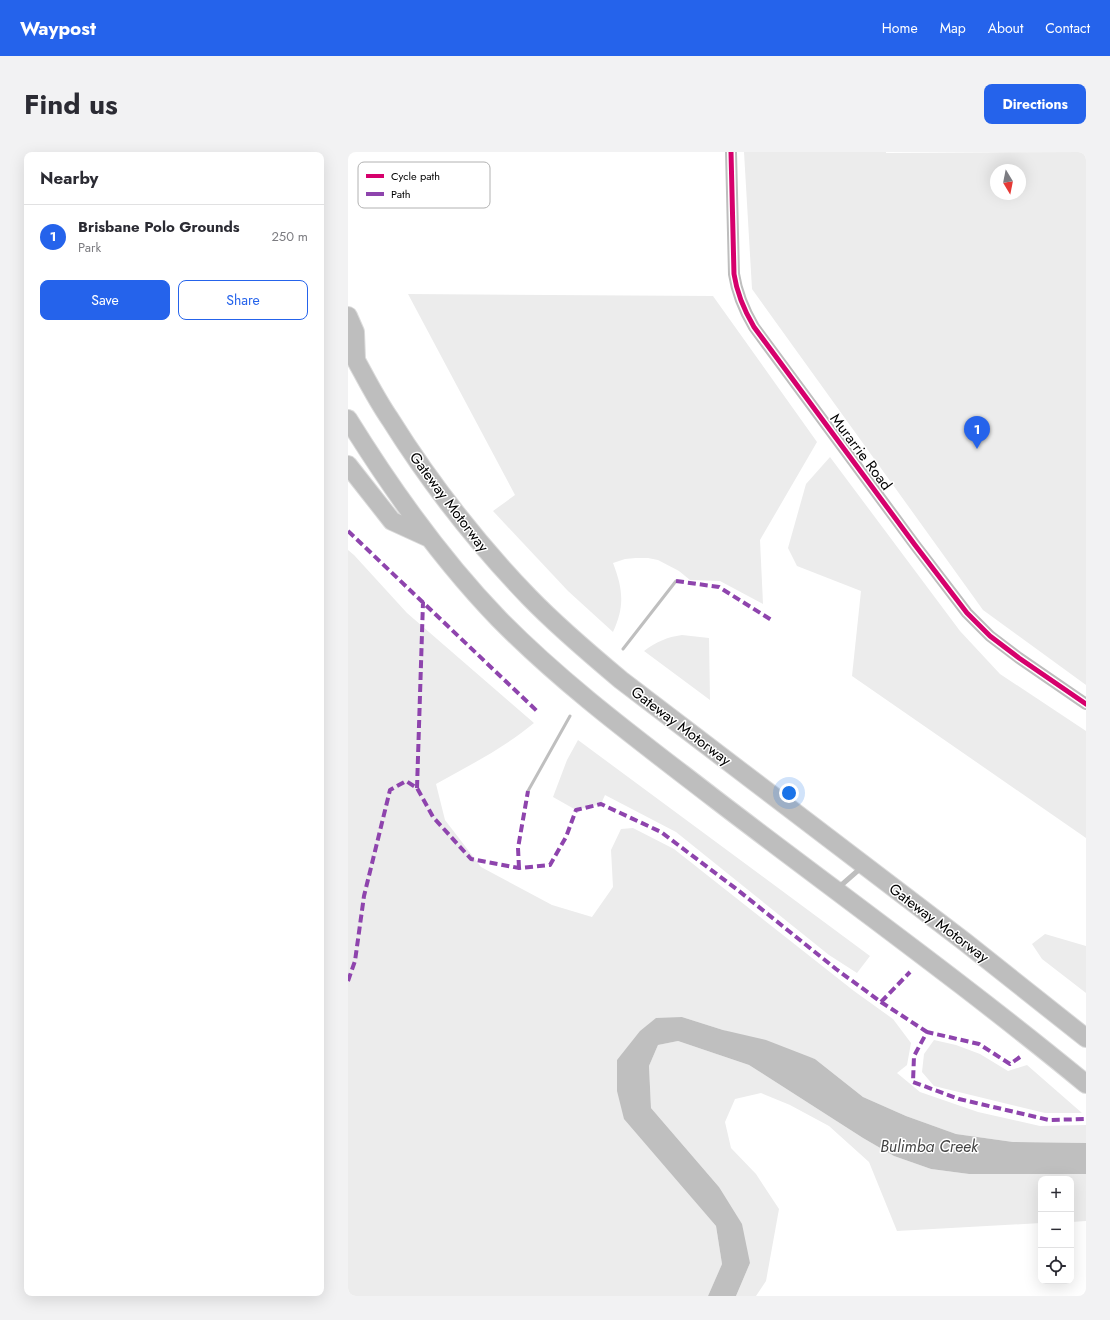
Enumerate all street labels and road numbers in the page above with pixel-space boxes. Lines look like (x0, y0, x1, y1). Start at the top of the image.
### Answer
street label: Murarrie Road (825, 409, 897, 495)
street label: Gateway Motorway (404, 447, 494, 557)
street label: Gateway Motorway (626, 681, 736, 771)
street label: Gateway Motorway (884, 878, 994, 968)

